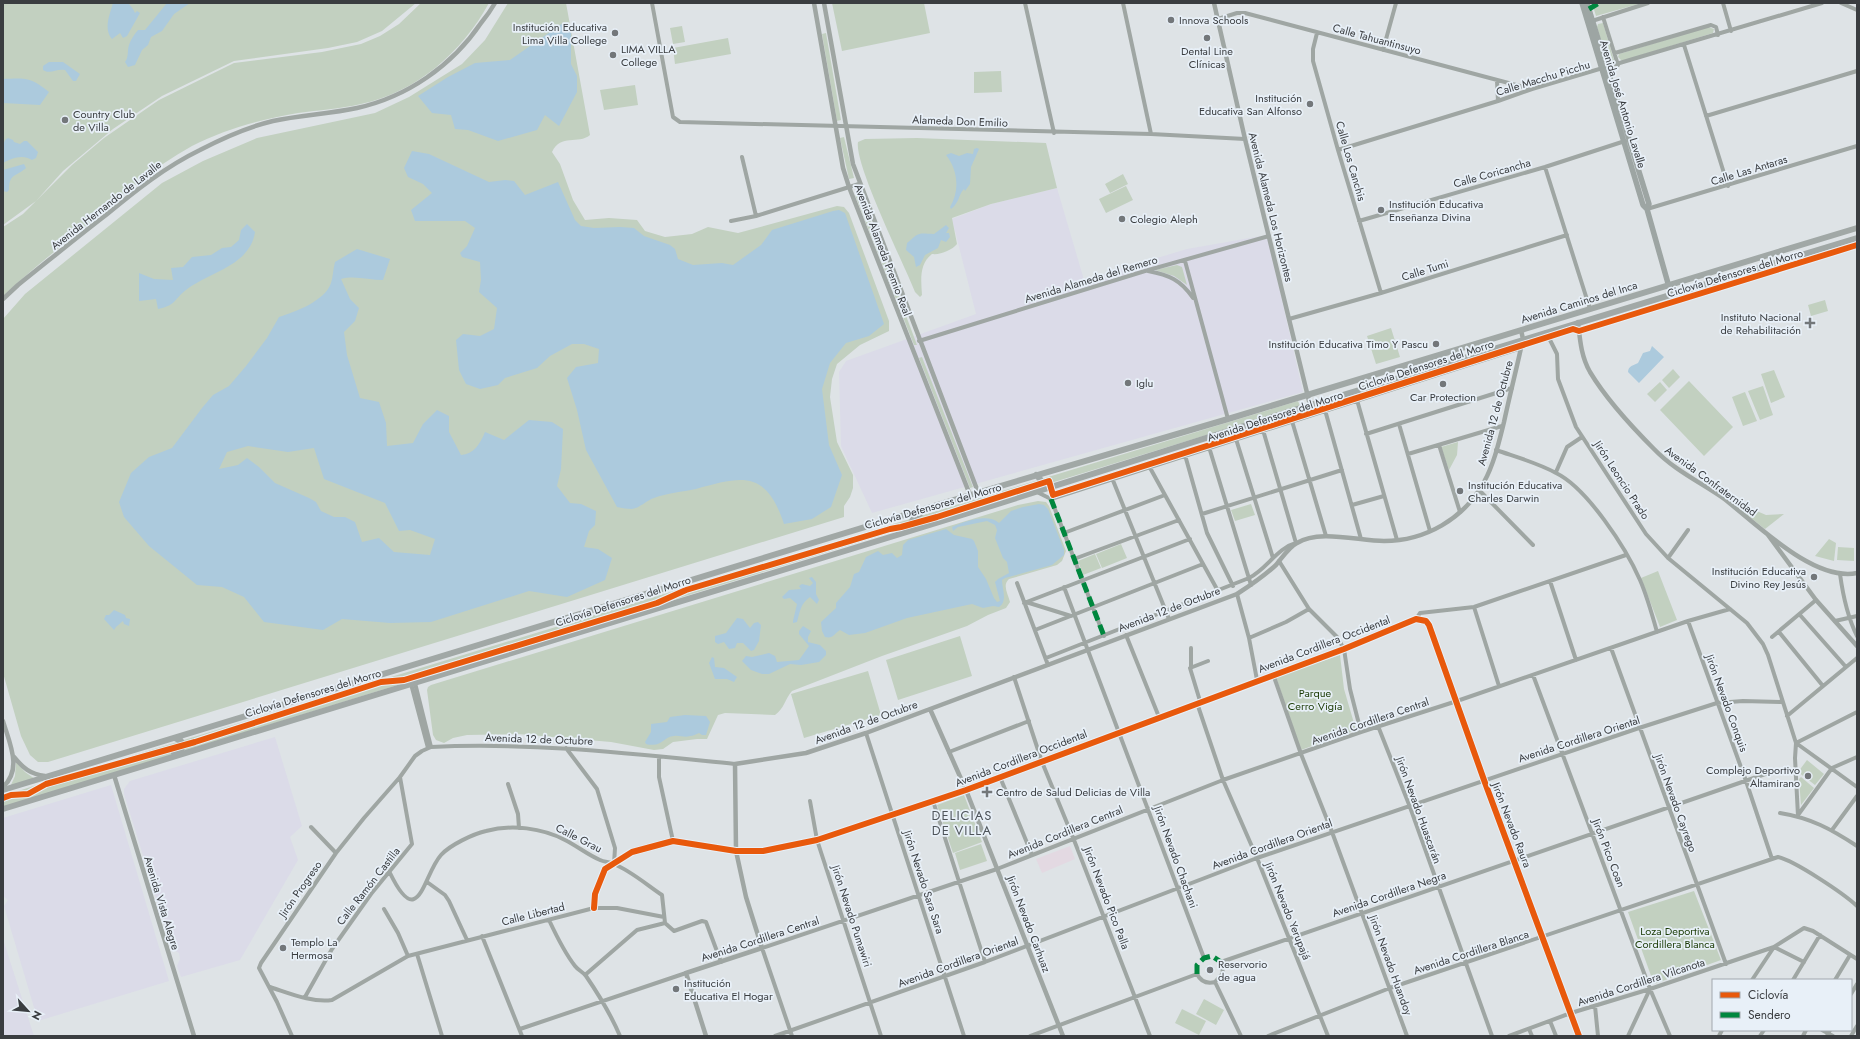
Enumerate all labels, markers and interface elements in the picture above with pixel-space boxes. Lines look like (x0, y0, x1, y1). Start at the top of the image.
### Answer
place label: Innova Schools (1179, 12, 1249, 28)
marker: Innova Schools (1166, 15, 1176, 25)
place label: Institución Educativa Lima Villa College (513, 19, 607, 48)
street label: Calle Tahuantinsuyo (1331, 20, 1423, 58)
marker: Institución Educativa Lima Villa College (610, 28, 620, 38)
marker: Dental Line Clínicas (1202, 33, 1212, 43)
street label: Avenida José Antonio Lavalle (1596, 38, 1650, 170)
place label: LIMA VILLA College (621, 41, 676, 70)
place label: Dental Line Clínicas (1181, 43, 1233, 72)
marker: LIMA VILLA College (608, 50, 618, 60)
street label: Calle Macchu Picchu (1494, 56, 1592, 100)
place label: Institución Educativa San Alfonso (1199, 90, 1302, 119)
marker: Institución Educativa San Alfonso (1305, 99, 1315, 109)
place label: Country Club de Villa (73, 106, 135, 135)
street label: Alameda Don Emilio (912, 111, 1008, 131)
marker: Country Club de Villa (60, 115, 70, 125)
street label: Calle Los Canchis (1332, 119, 1370, 203)
street label: Avenida Alameda Los Horizontes (1245, 131, 1297, 284)
street label: Calle Las Antaras (1709, 151, 1790, 189)
street label: Calle Coricancha (1451, 154, 1533, 192)
street label: Avenida Hernando de Lavalle (47, 156, 165, 253)
street label: Avenida Alameda Premio Real (850, 182, 916, 318)
place label: Institución Educativa Enseñanza Divina (1389, 196, 1483, 225)
marker: Institución Educativa Enseñanza Divina (1376, 205, 1386, 215)
place label: Colegio Aleph (1130, 211, 1198, 227)
marker: Colegio Aleph (1117, 214, 1127, 224)
street label: Ciclovía Defensores del Morro (1665, 245, 1805, 301)
street label: Avenida Alameda del Remero (1023, 251, 1159, 307)
street label: Calle Tumi (1400, 255, 1451, 285)
street label: Avenida Caminos del Inca (1519, 277, 1639, 327)
place label: Instituto Nacional de Rehabilitación (1721, 309, 1801, 338)
marker: Instituto Nacional de Rehabilitación (1804, 317, 1816, 329)
place label: Institución Educativa Timo Y Pascu (1269, 336, 1428, 352)
street label: Ciclovía Defensores del Morro (1356, 336, 1496, 394)
marker: Institución Educativa Timo Y Pascu (1431, 339, 1441, 349)
street label: Avenida 12 de Octubre (1473, 358, 1517, 467)
place label: Iglu (1136, 375, 1153, 391)
marker: Iglu (1123, 378, 1133, 388)
marker: Car Protection (1438, 379, 1448, 389)
street label: Avenida Defensores del Morro (1205, 386, 1345, 446)
place label: Car Protection (1410, 389, 1476, 405)
street label: Jirón Leoncio Prado (1589, 436, 1654, 523)
street label: Avenida Confraternidad (1662, 442, 1760, 520)
place label: Institución Educativa Charles Darwin (1468, 477, 1562, 506)
street label: Ciclovía Defensores del Morro (863, 479, 1003, 533)
marker: Institución Educativa Charles Darwin (1455, 486, 1465, 496)
place label: Institución Educativa Divino Rey Jesús (1712, 563, 1807, 592)
street label: Ciclovía Defensores del Morro (553, 572, 693, 630)
marker: Institución Educativa Divino Rey Jesús (1809, 572, 1819, 582)
street label: Avenida 12 de Octubre (1116, 582, 1223, 636)
street label: Avenida Cordillera Occidental (1256, 611, 1392, 677)
street label: Jirón Nevado Conquis (1701, 650, 1752, 754)
street label: Ciclovía Defensores del Morro (243, 665, 383, 721)
park label: Parque Cerro Vigía (1288, 685, 1342, 714)
street label: Avenida Cordillera Central (1309, 693, 1431, 749)
street label: Avenida 12 de Octubre (812, 696, 920, 748)
street label: Avenida Cordillera Oriental (1516, 712, 1642, 766)
street label: Avenida Cordillera Occidental (953, 725, 1089, 791)
street label: Avenida 12 de Octubre (485, 729, 594, 749)
street label: Jirón Nevado Cayrego (1650, 750, 1701, 854)
street label: Jirón Nevado Huascarán (1392, 752, 1446, 866)
place label: Complejo Deportivo Altamirano (1706, 762, 1800, 791)
marker: Complejo Deportivo Altamirano (1803, 771, 1813, 781)
street label: Jirón Nevado Raura (1488, 778, 1536, 870)
place label: Centro de Salud Delicias de Villa (996, 784, 1150, 800)
marker: Centro de Salud Delicias de Villa (981, 786, 993, 798)
street label: Avenida Cordillera Central (1005, 801, 1125, 863)
street label: Jirón Nevado Chachani (1149, 802, 1202, 910)
district label: DELICIAS DE VILLA (932, 806, 992, 840)
street label: Avenida Cordillera Oriental (1209, 815, 1335, 873)
street label: Jirón Pico Coan (1588, 815, 1629, 890)
street label: Calle Grau (553, 819, 605, 857)
street label: Jirón Nevado Sara Sara (899, 826, 948, 936)
street label: Jirón Nevado Pico Palla (1079, 843, 1134, 952)
street label: Calle Ramón Castilla (332, 844, 404, 928)
street label: Avenida Vista Alegre (140, 854, 184, 952)
street label: Jirón Progreso (273, 858, 325, 922)
street label: Jirón Nevado Yerupajá (1260, 858, 1315, 962)
street label: Jirón Nevado Pumawiri (827, 861, 876, 969)
street label: Avenida Cordillera Negra (1330, 867, 1448, 921)
street label: Jirón Nevado Carhuaz (1002, 871, 1055, 975)
street label: Calle Libertad (500, 898, 566, 930)
street label: Jirón Nevado Huandoy (1365, 911, 1417, 1017)
street label: Avenida Cordillera Central (699, 912, 821, 966)
park label: Loza Deportiva Cordillera Blanca (1635, 923, 1715, 952)
street label: Avenida Cordillera Blanca (1411, 926, 1531, 978)
street label: Avenida Cordillera Oriental (895, 933, 1021, 991)
place label: Templo La Hermosa (291, 934, 338, 963)
marker: Templo La Hermosa (278, 943, 288, 953)
street label: Avenida Cordillera Vilcanota (1575, 954, 1707, 1010)
place label: Reservorio de agua (1218, 956, 1267, 985)
marker: Reservorio de agua (1205, 965, 1215, 975)
place label: Institución Educativa El Hogar (684, 975, 773, 1004)
legend (1712, 979, 1852, 1031)
marker: Institución Educativa El Hogar (671, 984, 681, 994)
text: Ciclovía (1748, 986, 1789, 1004)
north arrow (8, 991, 48, 1031)
text: Sendero (1748, 1006, 1791, 1024)
text: N (28, 1008, 46, 1023)

